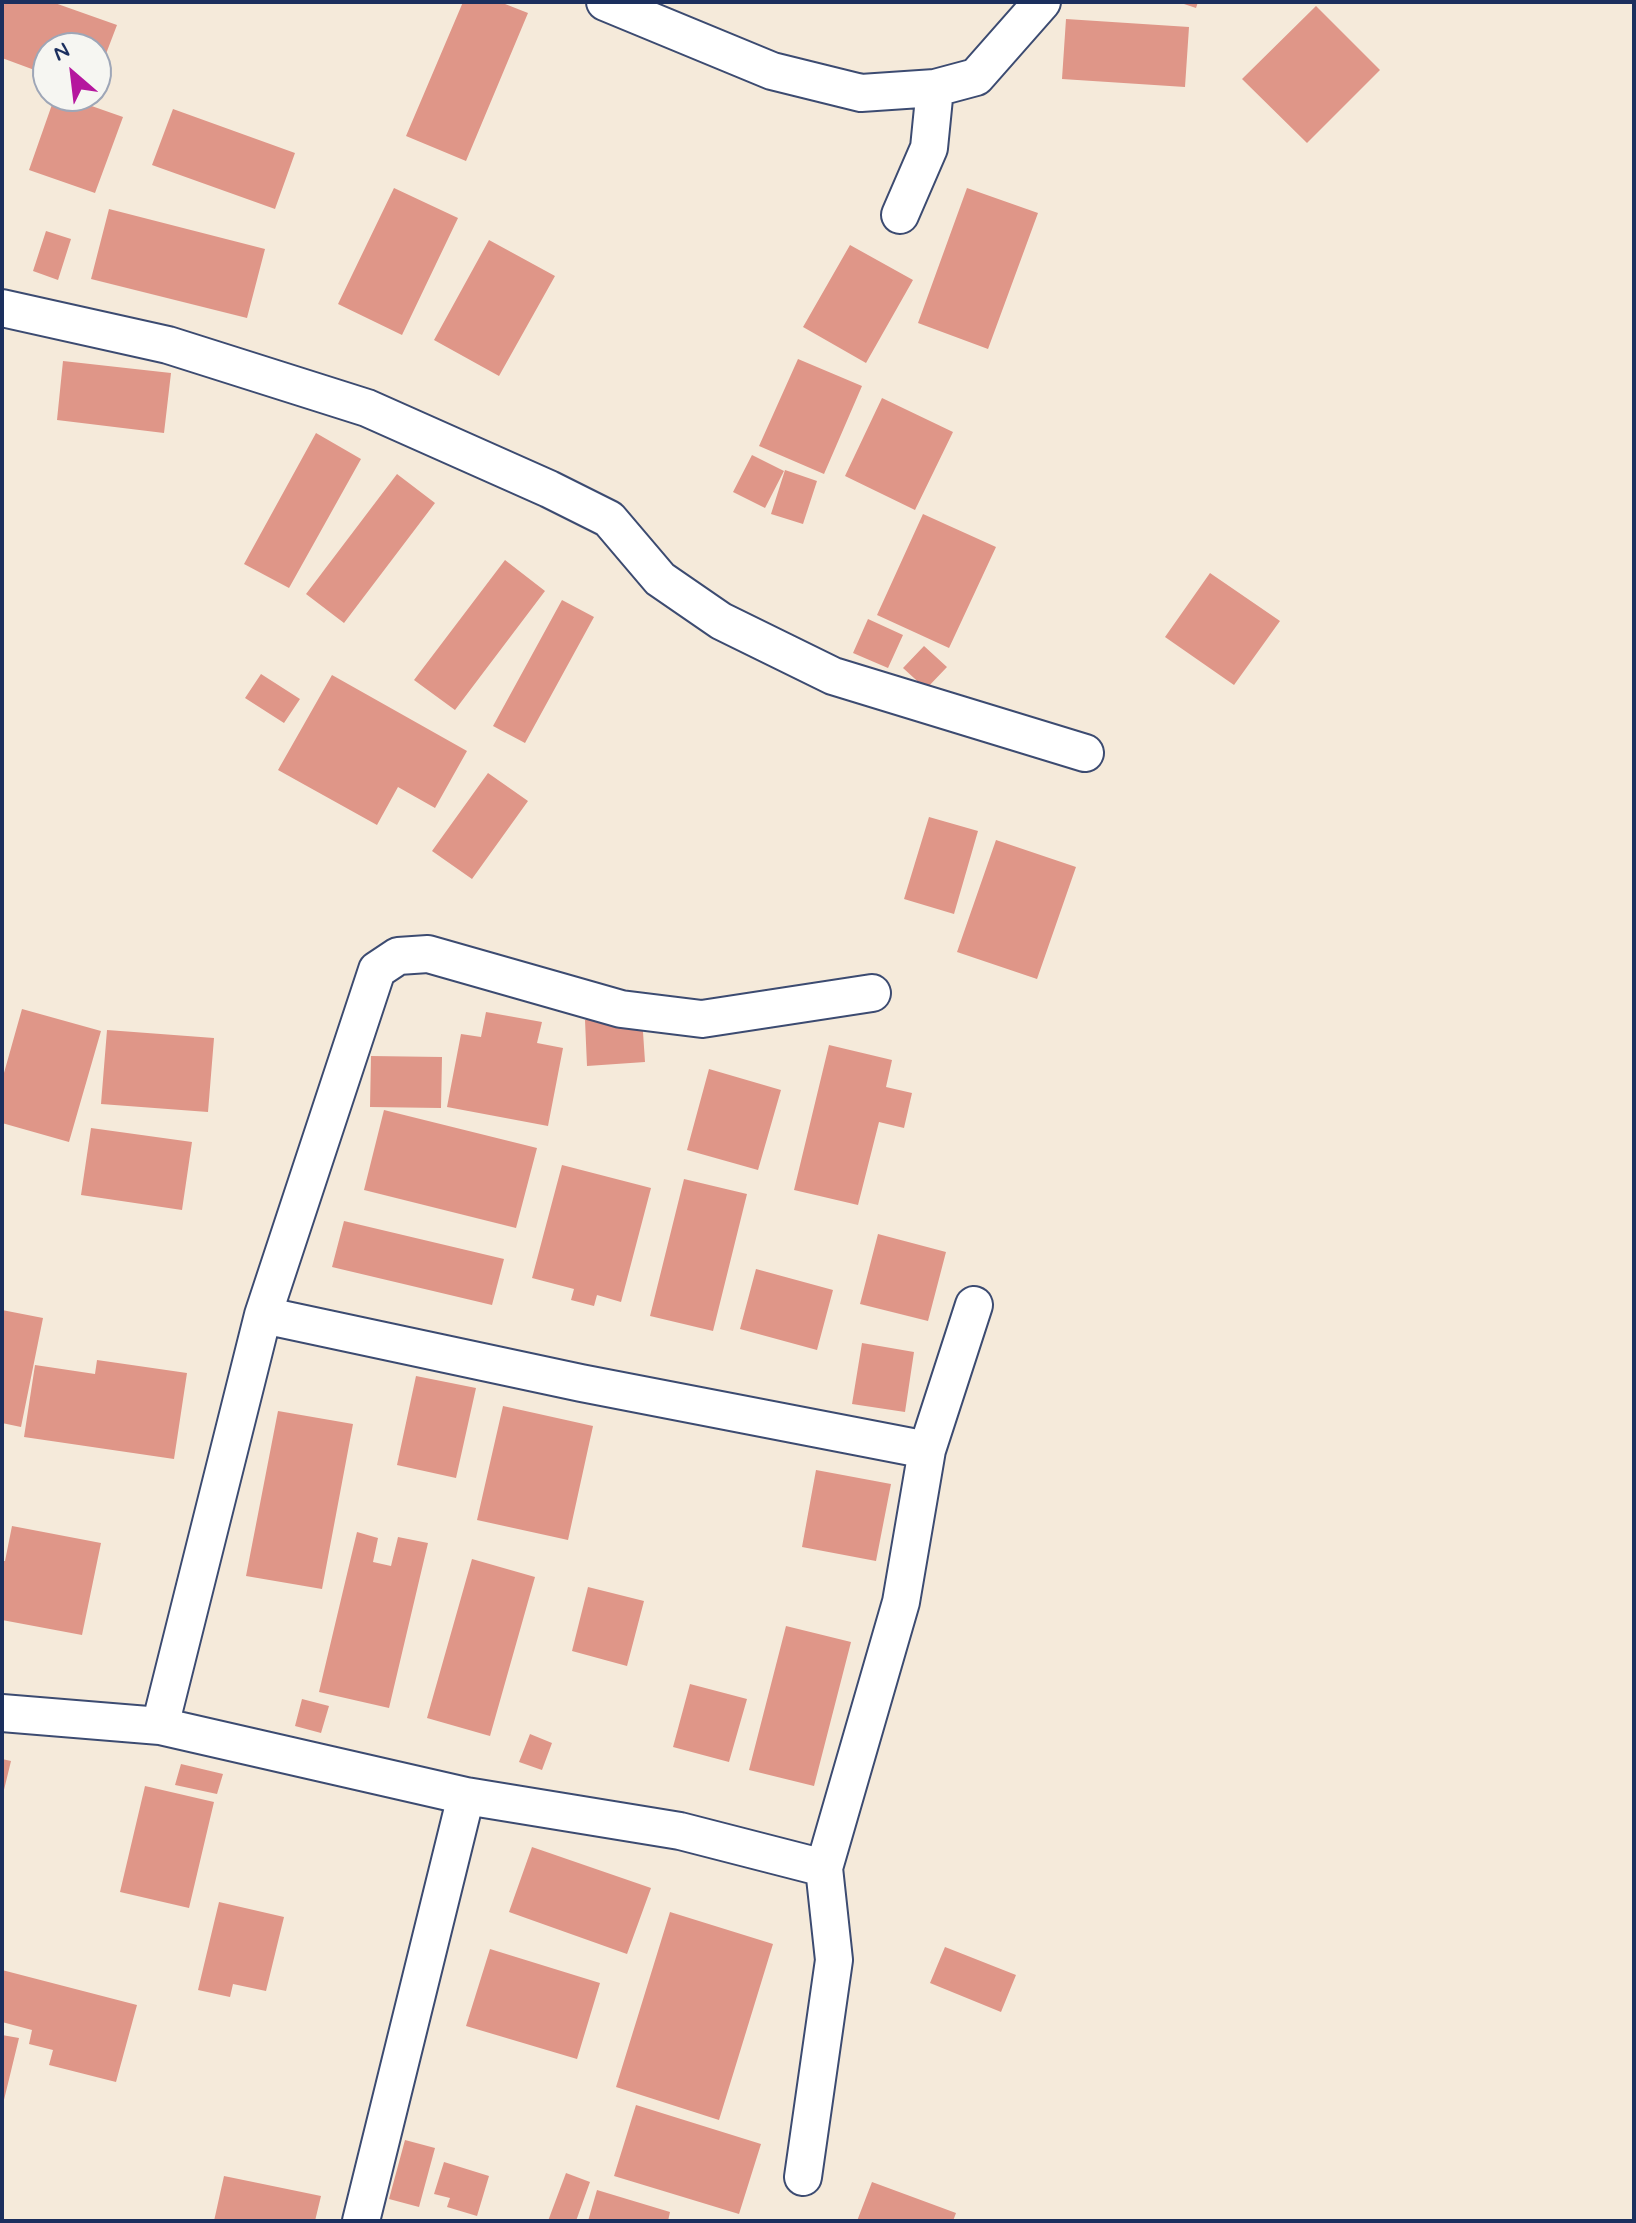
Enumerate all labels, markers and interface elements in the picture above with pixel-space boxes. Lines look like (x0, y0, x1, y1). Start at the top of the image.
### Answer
north arrow (32, 32, 112, 112)
text: N (49, 37, 75, 68)

